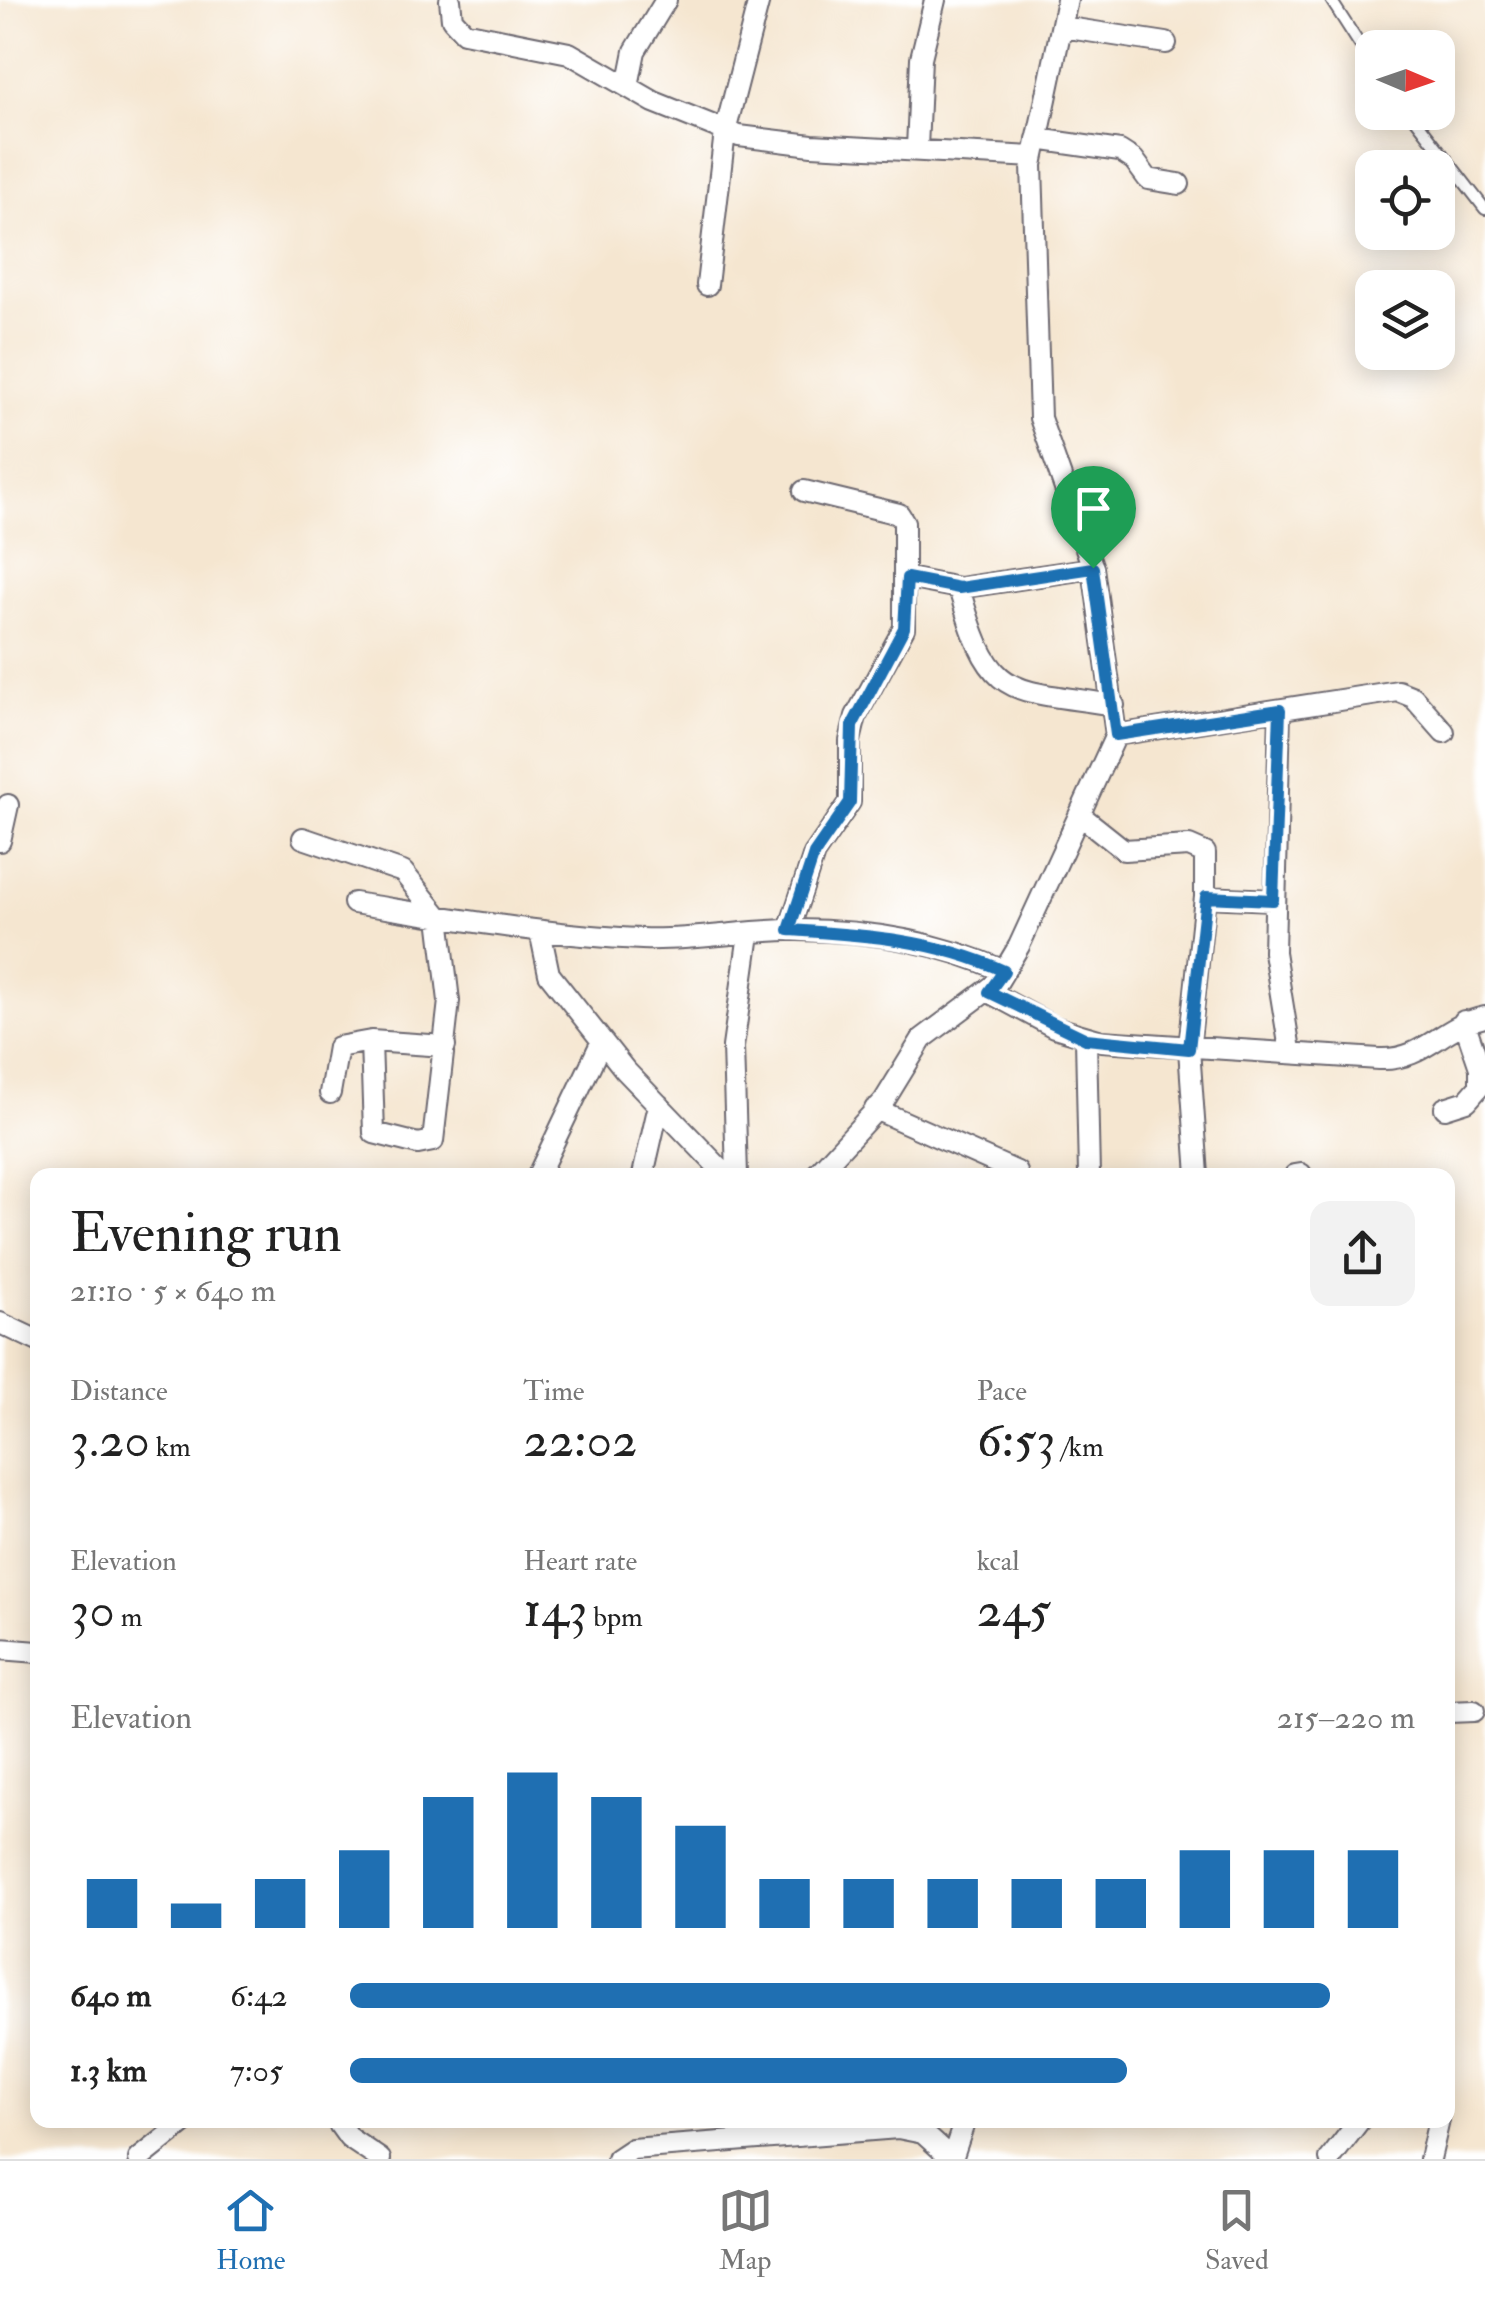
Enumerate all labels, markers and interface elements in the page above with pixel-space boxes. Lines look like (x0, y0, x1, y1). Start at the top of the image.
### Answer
north arrow (1355, 30, 1455, 130)
map controls (1355, 30, 1455, 370)
button: locate (1355, 150, 1455, 250)
button: layers (1355, 270, 1455, 370)
pin (1051, 466, 1136, 569)
icon: arrive (1066, 481, 1121, 536)
text: Evening run (70, 1199, 342, 1268)
button: share (1310, 1201, 1415, 1306)
text: 21:10 · 5 × 640 m (70, 1271, 276, 1311)
text: Distance (70, 1374, 168, 1409)
text: Time (523, 1374, 585, 1409)
text: Pace (977, 1374, 1027, 1409)
text: 3.20 (70, 1409, 150, 1472)
text: 22:02 (523, 1409, 637, 1472)
text: 6:53 (977, 1409, 1055, 1472)
text: km (150, 1430, 191, 1465)
text: /km (1055, 1430, 1104, 1465)
text: Elevation (70, 1544, 177, 1579)
text: Heart rate (523, 1544, 637, 1579)
text: kcal (977, 1544, 1020, 1579)
text: 30 (70, 1579, 115, 1642)
text: 143 (523, 1579, 587, 1642)
text: 245 (977, 1579, 1051, 1642)
text: m (115, 1600, 142, 1635)
text: bpm (587, 1600, 643, 1635)
text: Elevation (70, 1698, 192, 1738)
text: 215–220 m (1277, 1698, 1415, 1738)
text: 640 m (70, 1976, 151, 2016)
text: 6:42 (230, 1976, 288, 2016)
text: 1.3 km (70, 2051, 147, 2091)
text: 7:05 (230, 2051, 283, 2091)
tab: Home (216, 2183, 285, 2278)
tab: Map (718, 2183, 773, 2278)
tab: Saved (1205, 2183, 1269, 2278)

